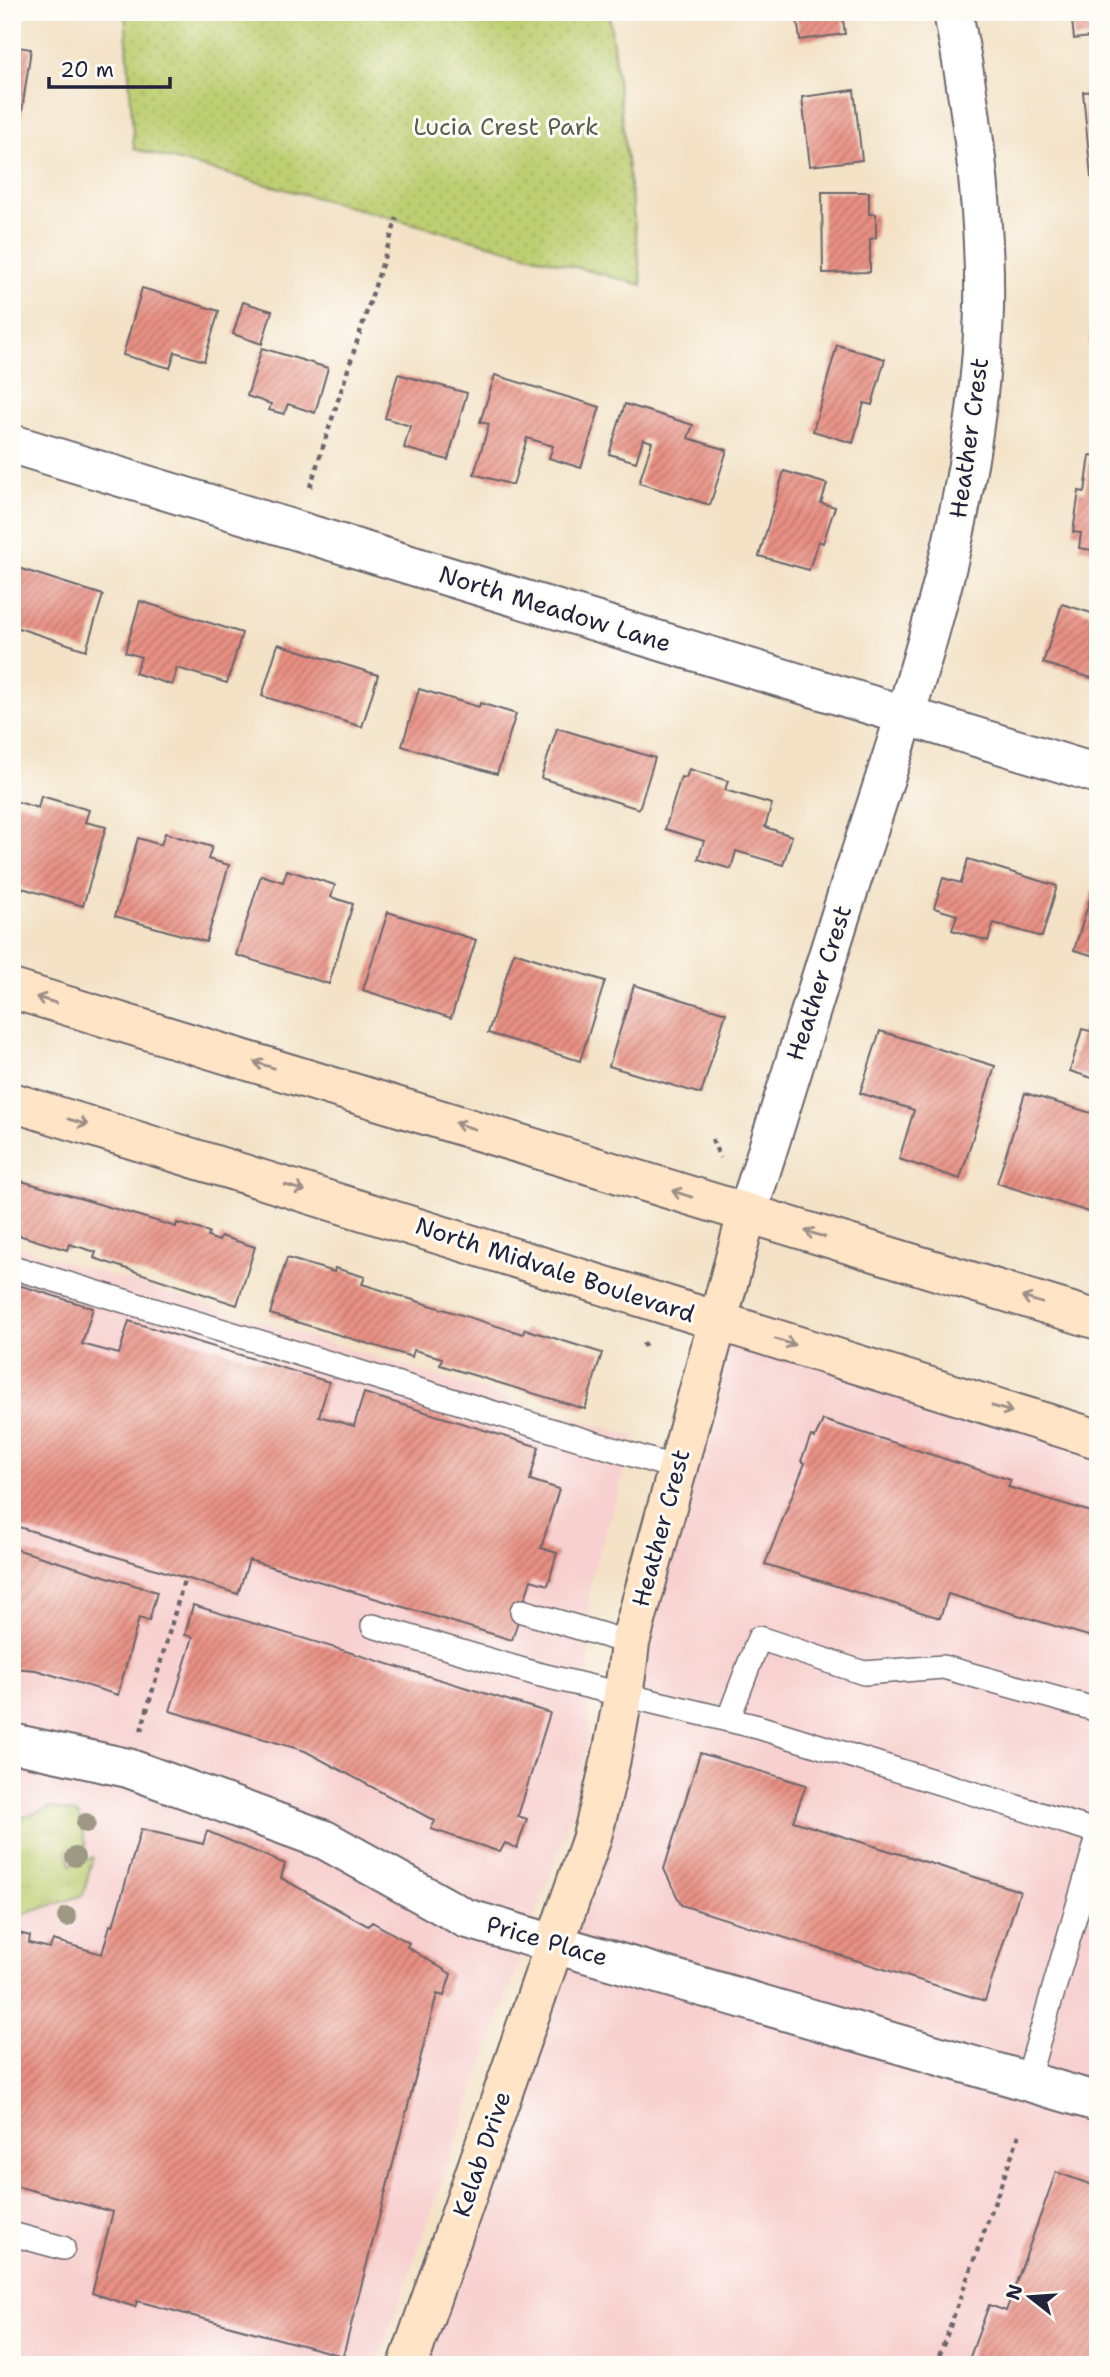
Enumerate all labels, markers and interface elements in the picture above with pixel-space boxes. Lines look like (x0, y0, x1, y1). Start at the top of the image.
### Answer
scale bar (49, 46, 170, 90)
text: 20 m (60, 56, 114, 84)
park label: Lucia Crest Park (413, 111, 599, 143)
street label: Heather Crest (942, 356, 996, 520)
street label: North Meadow Lane (435, 558, 675, 660)
street label: Heather Crest (779, 901, 859, 1065)
one-way arrow (36, 992, 58, 1005)
one-way arrow (253, 1058, 275, 1071)
one-way arrow (66, 1117, 88, 1129)
one-way arrow (454, 1118, 476, 1131)
one-way arrow (284, 1183, 306, 1196)
one-way arrow (671, 1187, 693, 1200)
street label: North Midvale Boulevard (411, 1210, 699, 1330)
one-way arrow (804, 1227, 826, 1240)
one-way arrow (1022, 1292, 1044, 1305)
one-way arrow (773, 1337, 795, 1349)
one-way arrow (991, 1404, 1013, 1417)
street label: Heather Crest (625, 1446, 697, 1610)
street label: Price Place (482, 1908, 612, 1974)
street label: Kelab Drive (446, 2087, 518, 2221)
north arrow (995, 2262, 1064, 2332)
text: N (1000, 2281, 1028, 2303)

